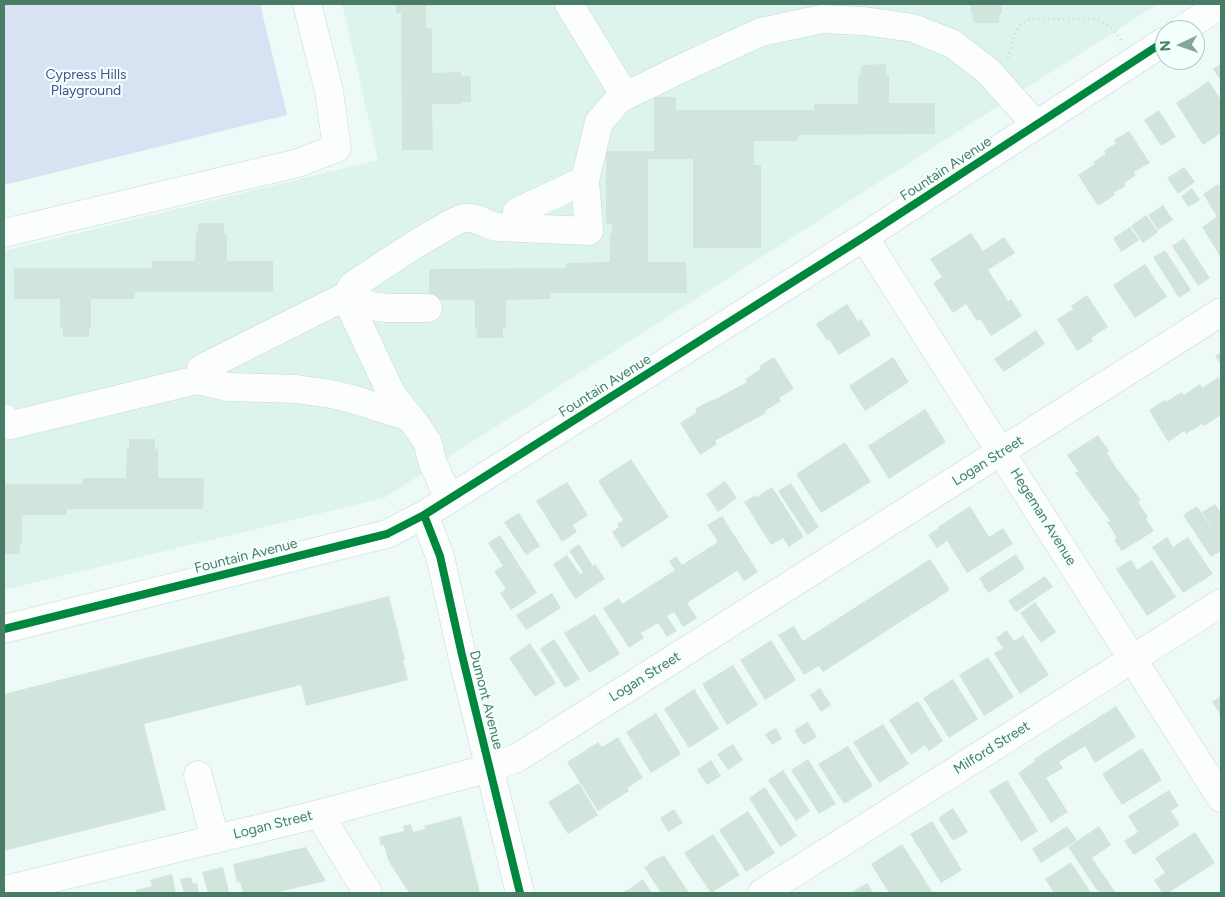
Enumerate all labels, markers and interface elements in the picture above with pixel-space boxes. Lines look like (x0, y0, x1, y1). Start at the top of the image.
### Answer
north arrow (1155, 20, 1205, 70)
text: N (1157, 40, 1174, 52)
park label: Cypress Hills Playground (45, 67, 127, 100)
street label: Fountain Avenue (897, 133, 995, 205)
street label: Fountain Avenue (556, 351, 654, 421)
street label: Logan Street (949, 432, 1027, 490)
street label: Hegeman Avenue (1006, 465, 1080, 569)
street label: Fountain Avenue (193, 535, 299, 577)
street label: Logan Street (606, 648, 684, 706)
street label: Dumont Avenue (466, 649, 506, 751)
street label: Milford Street (951, 718, 1033, 778)
street label: Logan Street (232, 807, 314, 843)

